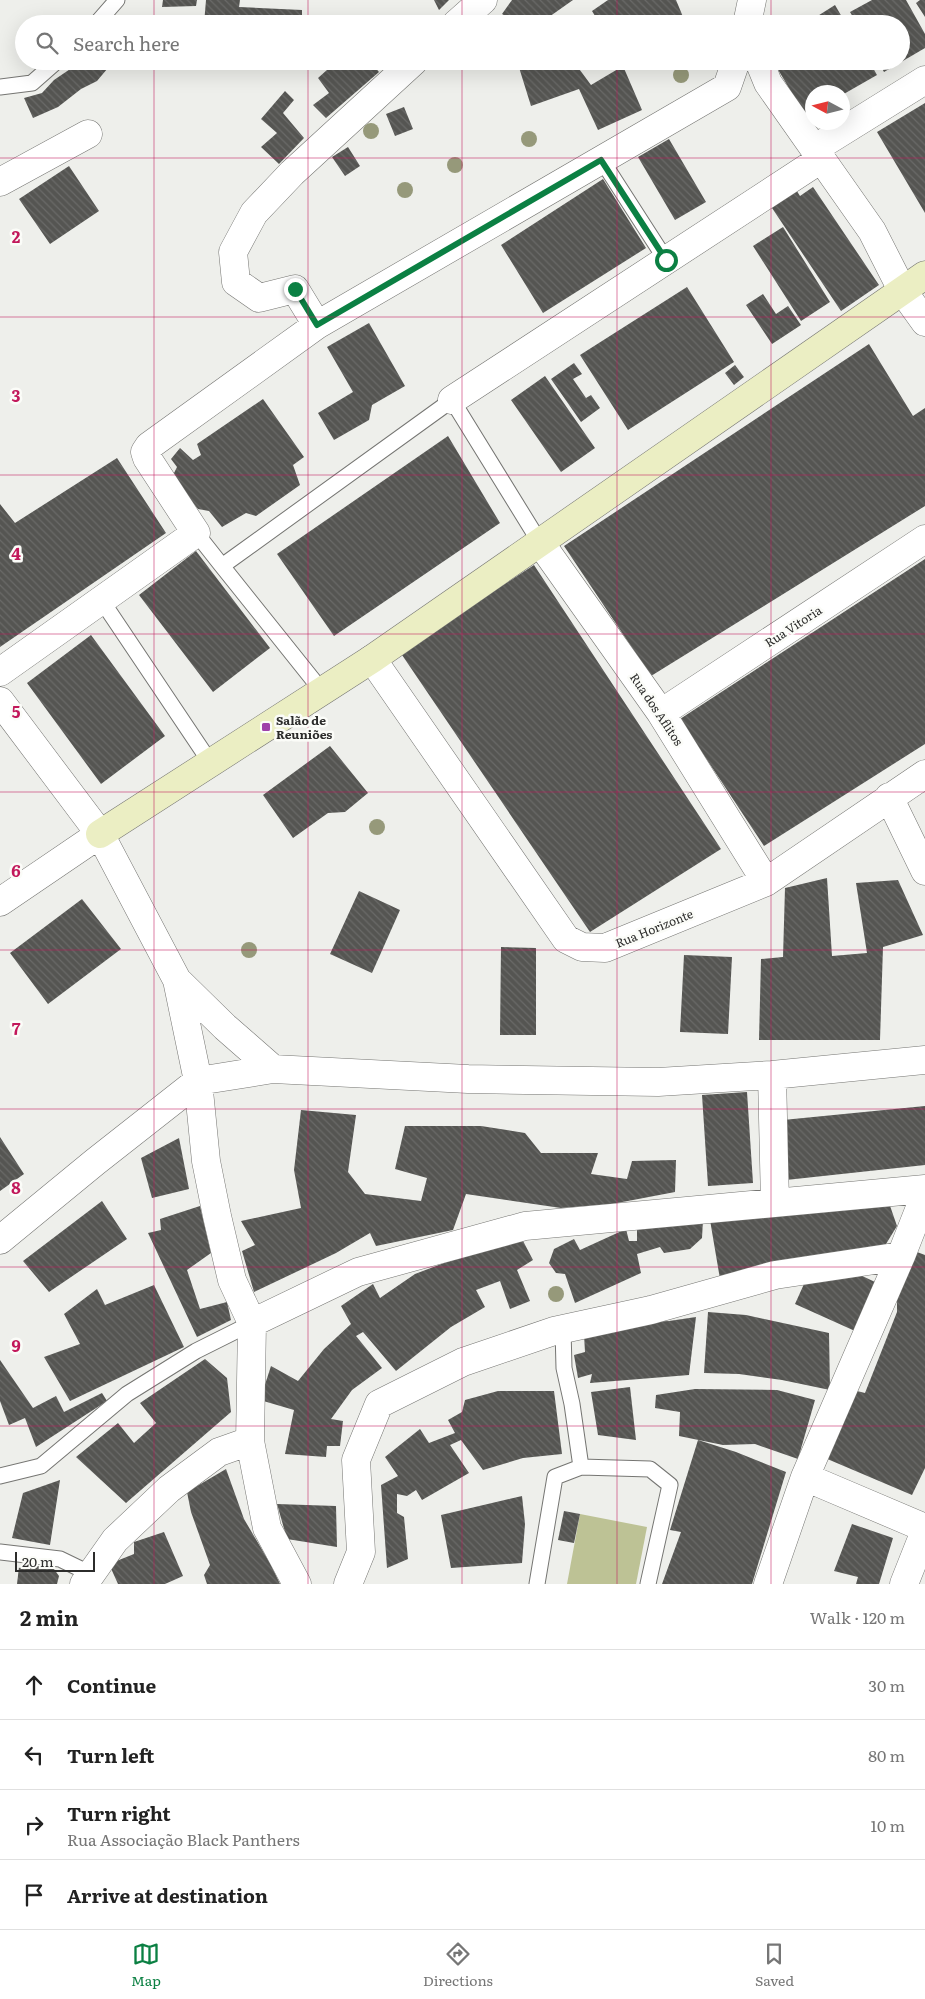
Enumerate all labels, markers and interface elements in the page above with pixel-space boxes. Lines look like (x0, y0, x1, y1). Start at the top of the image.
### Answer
search box (15, 15, 910, 70)
icon: search (33, 29, 61, 57)
text: Search here (73, 29, 180, 57)
north arrow (805, 85, 850, 130)
text: 2 (12, 224, 21, 248)
route start (655, 249, 678, 272)
route end (284, 278, 307, 301)
text: 3 (12, 383, 21, 407)
text: 4 (11, 541, 21, 565)
street label: Rua Vitoria (761, 601, 826, 651)
street label: Rua dos Aflitos (626, 669, 688, 749)
text: 5 (12, 699, 21, 723)
place label: Salão de Reuniões (276, 711, 332, 743)
marker: Salão de Reuniões (260, 721, 272, 733)
text: 6 (11, 858, 21, 882)
street label: Rua Horizonte (612, 904, 696, 952)
text: 7 (12, 1016, 21, 1040)
text: 8 (11, 1175, 21, 1199)
text: 9 (11, 1333, 21, 1357)
scale bar (15, 1549, 95, 1572)
text: 20 m (22, 1551, 54, 1571)
text: 2 min (20, 1601, 79, 1632)
text: Walk · 120 m (810, 1605, 905, 1629)
icon: ahead (20, 1671, 48, 1699)
text: Continue (67, 1671, 156, 1699)
text: 30 m (868, 1673, 905, 1697)
icon: left (20, 1741, 48, 1769)
text: Turn left (67, 1741, 154, 1769)
text: 80 m (868, 1743, 905, 1767)
text: Turn right (67, 1799, 171, 1827)
icon: right (20, 1811, 48, 1839)
text: 10 m (871, 1813, 905, 1837)
text: Rua Associação Black Panthers (67, 1827, 300, 1851)
icon: arrive (20, 1881, 48, 1909)
text: Arrive at destination (67, 1881, 268, 1909)
tab: Map (131, 1940, 161, 1990)
tab: Directions (423, 1940, 493, 1990)
tab: Saved (755, 1940, 794, 1990)

